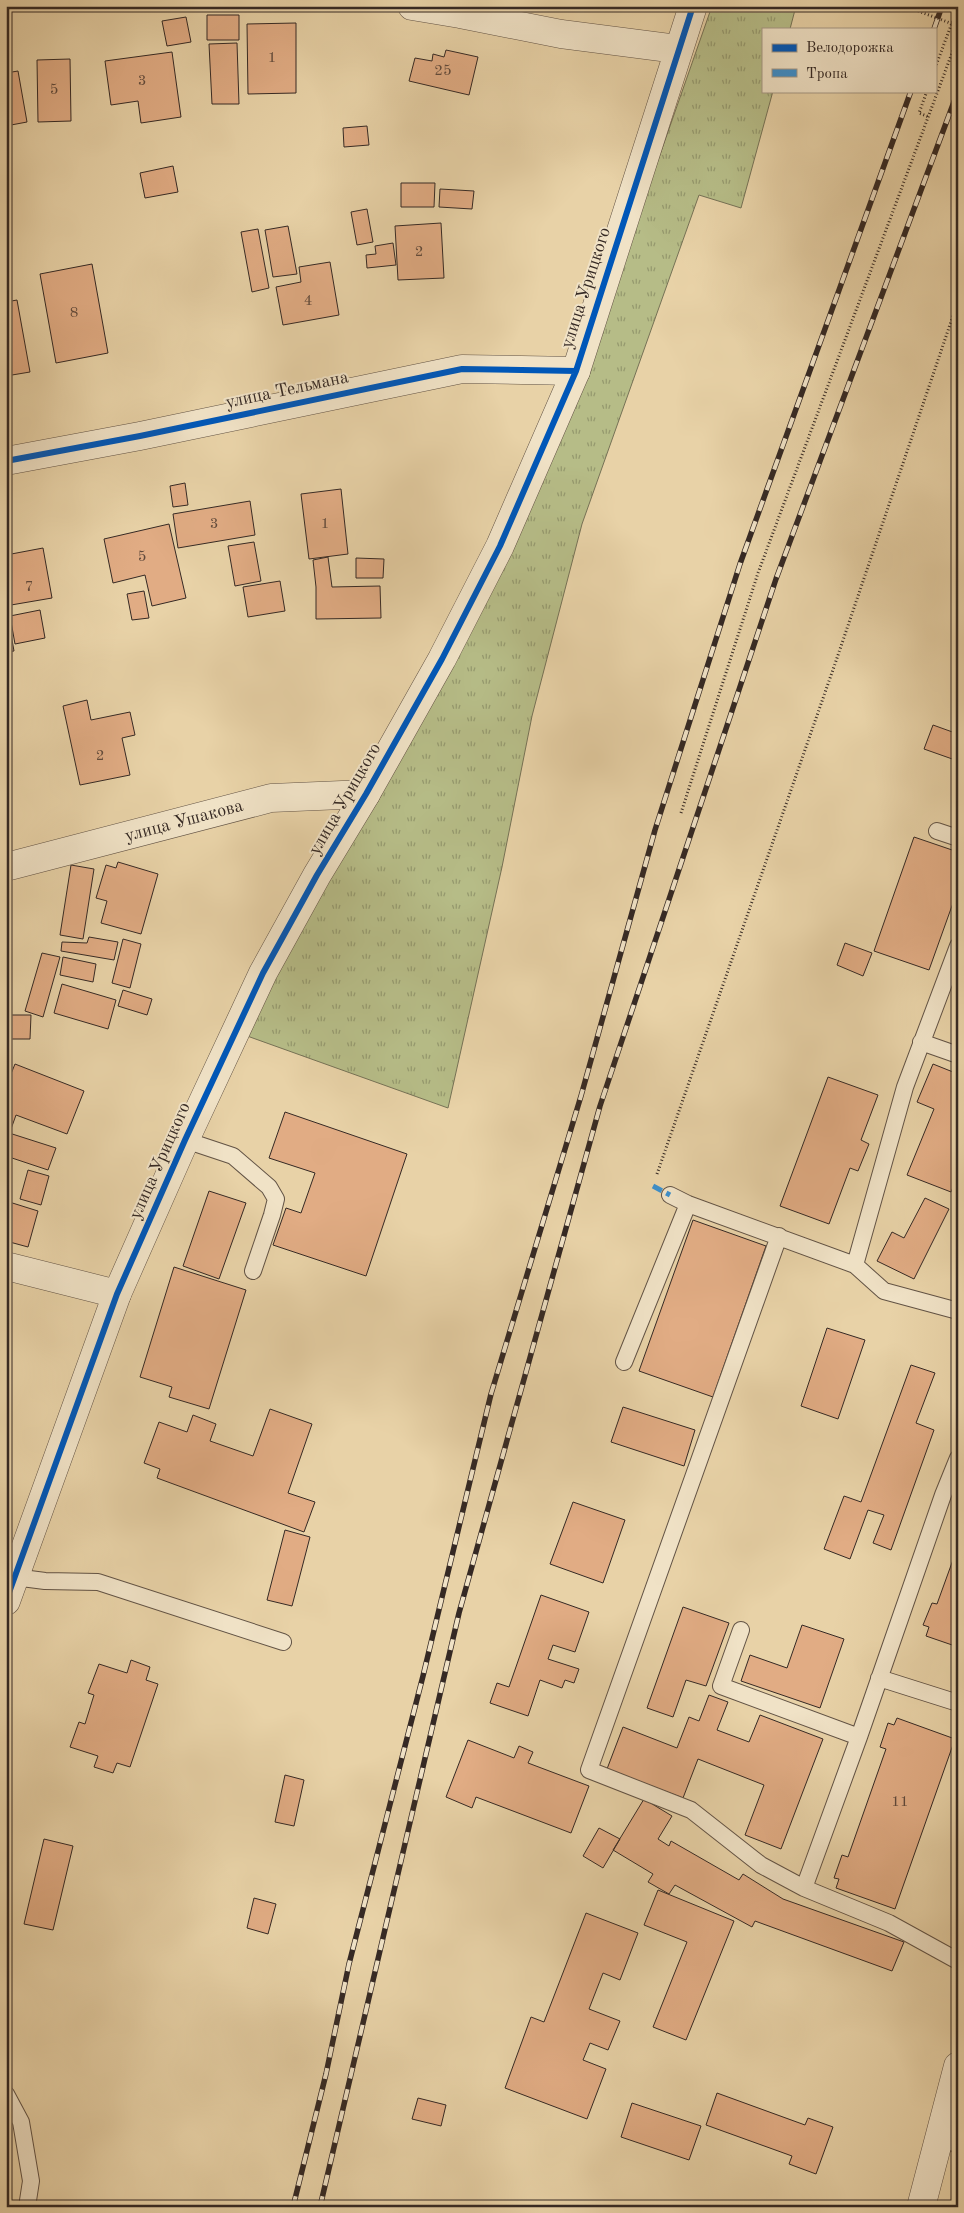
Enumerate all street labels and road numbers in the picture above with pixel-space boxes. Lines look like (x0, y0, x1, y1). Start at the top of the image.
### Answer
street label: улица Урицкого (558, 225, 614, 351)
street label: улица Тельмана (224, 368, 350, 412)
street label: улица Урицкого (306, 740, 384, 858)
street label: улица Ушакова (123, 797, 245, 845)
street label: улица Урицкого (126, 1100, 194, 1222)

